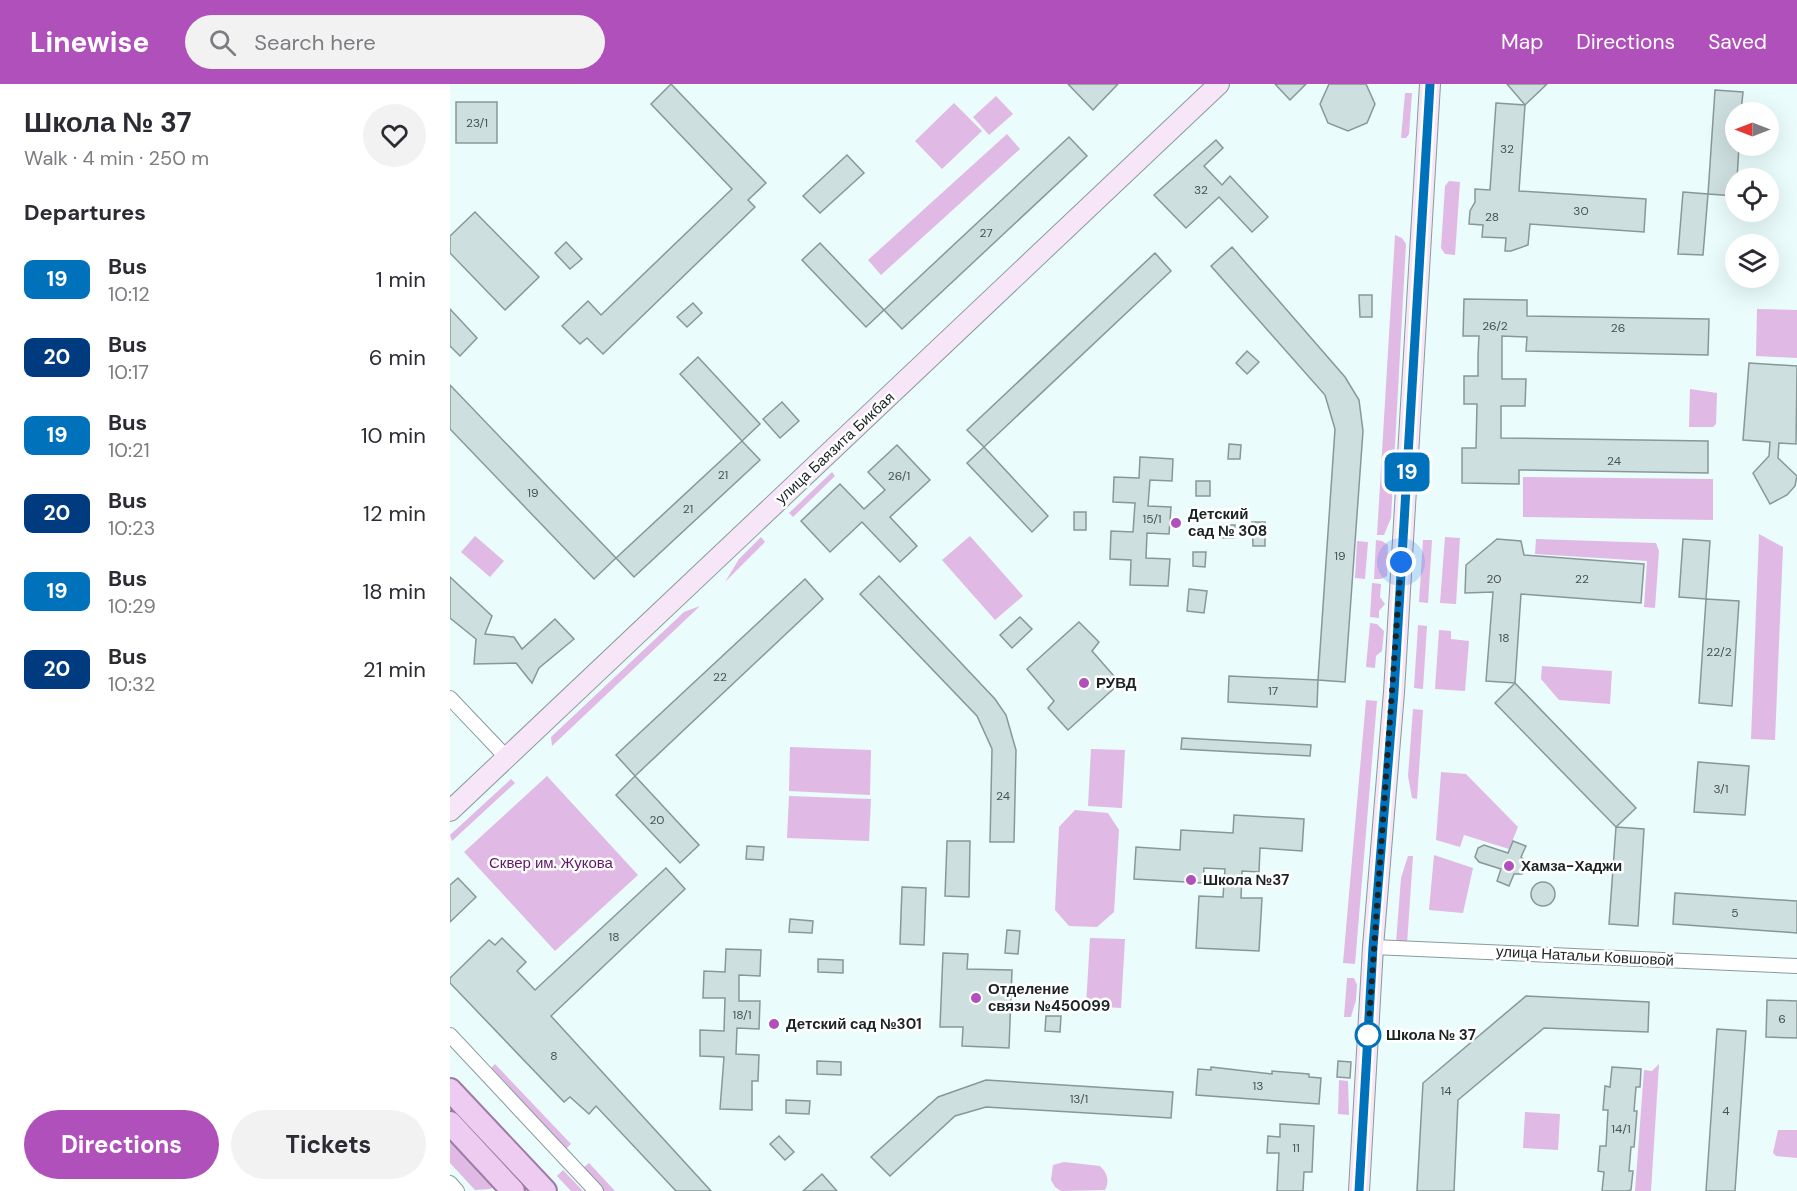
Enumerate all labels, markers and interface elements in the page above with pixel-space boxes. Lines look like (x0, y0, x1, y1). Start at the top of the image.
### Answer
search box (185, 15, 605, 69)
text: Linewise (30, 24, 149, 61)
icon: search (206, 26, 239, 59)
text: Search here (254, 28, 376, 57)
text: Map (1501, 28, 1543, 56)
text: Directions (1576, 28, 1675, 56)
text: Saved (1708, 28, 1767, 56)
north arrow (1725, 102, 1779, 156)
map controls (1725, 102, 1779, 288)
text: Школа № 37 (24, 104, 192, 141)
button: heart (363, 104, 426, 167)
house number: 23/1 (466, 115, 488, 131)
house number: 32 (1500, 141, 1514, 157)
text: Walk · 4 min · 250 m (24, 145, 209, 171)
button: locate (1725, 168, 1779, 222)
house number: 32 (1194, 182, 1208, 198)
text: Departures (24, 198, 146, 227)
house number: 30 (1573, 203, 1589, 219)
house number: 28 (1485, 209, 1499, 225)
house number: 27 (979, 225, 993, 241)
button: layers (1725, 234, 1779, 288)
text: Bus (108, 252, 147, 281)
text: 19 (47, 265, 67, 293)
text: 1 min (376, 265, 426, 294)
text: 10:12 (108, 281, 150, 307)
house number: 26/2 (1482, 318, 1508, 334)
house number: 26 (1611, 320, 1625, 336)
text: Bus (108, 330, 147, 359)
text: 20 (44, 343, 70, 371)
text: 6 min (369, 343, 426, 372)
text: 10:17 (108, 359, 149, 385)
street label: улица Баязита Бикбая (771, 388, 899, 508)
text: Bus (108, 408, 147, 437)
text: 19 (47, 421, 67, 449)
text: 10 min (361, 421, 426, 450)
text: 10:21 (108, 437, 150, 463)
line badge: 19 (1380, 452, 1434, 492)
house number: 24 (1607, 453, 1621, 469)
text: 19 (1397, 458, 1417, 486)
house number: 21 (718, 467, 728, 483)
house number: 26/1 (888, 468, 910, 484)
house number: 19 (527, 485, 539, 501)
text: Bus (108, 486, 147, 515)
text: 20 (44, 499, 70, 527)
text: 12 min (363, 499, 426, 528)
house number: 21 (683, 501, 693, 517)
place label: Детский сад № 308 (1188, 504, 1267, 541)
house number: 15/1 (1142, 511, 1162, 527)
text: 10:23 (108, 515, 155, 541)
marker: Детский сад № 308 (1169, 516, 1183, 530)
your location (1386, 547, 1416, 577)
house number: 19 (1334, 548, 1346, 564)
text: Bus (108, 564, 147, 593)
house number: 20 (1486, 571, 1502, 587)
house number: 22 (1575, 571, 1589, 587)
text: 19 (47, 577, 67, 605)
text: 18 min (362, 577, 426, 606)
text: 10:29 (108, 593, 156, 619)
house number: 18 (1498, 630, 1510, 646)
text: Bus (108, 642, 147, 671)
house number: 22/2 (1706, 644, 1732, 660)
text: 20 (44, 655, 70, 683)
text: 21 min (363, 655, 426, 684)
house number: 22 (713, 669, 727, 685)
text: 10:32 (108, 671, 155, 697)
place label: РУВД (1096, 673, 1137, 693)
marker: РУВД (1077, 676, 1091, 690)
house number: 17 (1268, 683, 1278, 699)
house number: 3/1 (1714, 781, 1728, 797)
house number: 24 (996, 788, 1010, 804)
house number: 20 (649, 812, 665, 828)
park label: Сквер им. Жукова (489, 853, 614, 873)
place label: Хамза-Хаджи (1521, 856, 1622, 876)
marker: Хамза-Хаджи (1502, 859, 1516, 873)
place label: Школа №37 (1203, 870, 1289, 890)
marker: Школа №37 (1184, 873, 1198, 887)
house number: 5 (1731, 905, 1739, 921)
house number: 18 (608, 929, 620, 945)
street label: улица Натальи Ковшовой (1496, 941, 1674, 971)
place label: Отделение связи №450099 (988, 979, 1110, 1016)
marker: Отделение связи №450099 (969, 991, 983, 1005)
house number: 18/1 (732, 1007, 752, 1023)
house number: 6 (1778, 1011, 1786, 1027)
place label: Детский сад №301 (786, 1014, 922, 1034)
marker: Детский сад №301 (767, 1017, 781, 1031)
marker: Школа № 37 (1355, 1022, 1381, 1048)
place label: Школа № 37 (1386, 1025, 1476, 1045)
house number: 8 (550, 1048, 558, 1064)
house number: 13 (1253, 1078, 1263, 1094)
house number: 14 (1440, 1083, 1452, 1099)
house number: 13/1 (1070, 1091, 1088, 1107)
house number: 4 (1722, 1103, 1730, 1119)
button: Directions (24, 1110, 219, 1179)
button: Tickets (231, 1110, 426, 1179)
house number: 14/1 (1611, 1121, 1631, 1137)
house number: 11 (1292, 1140, 1300, 1156)

